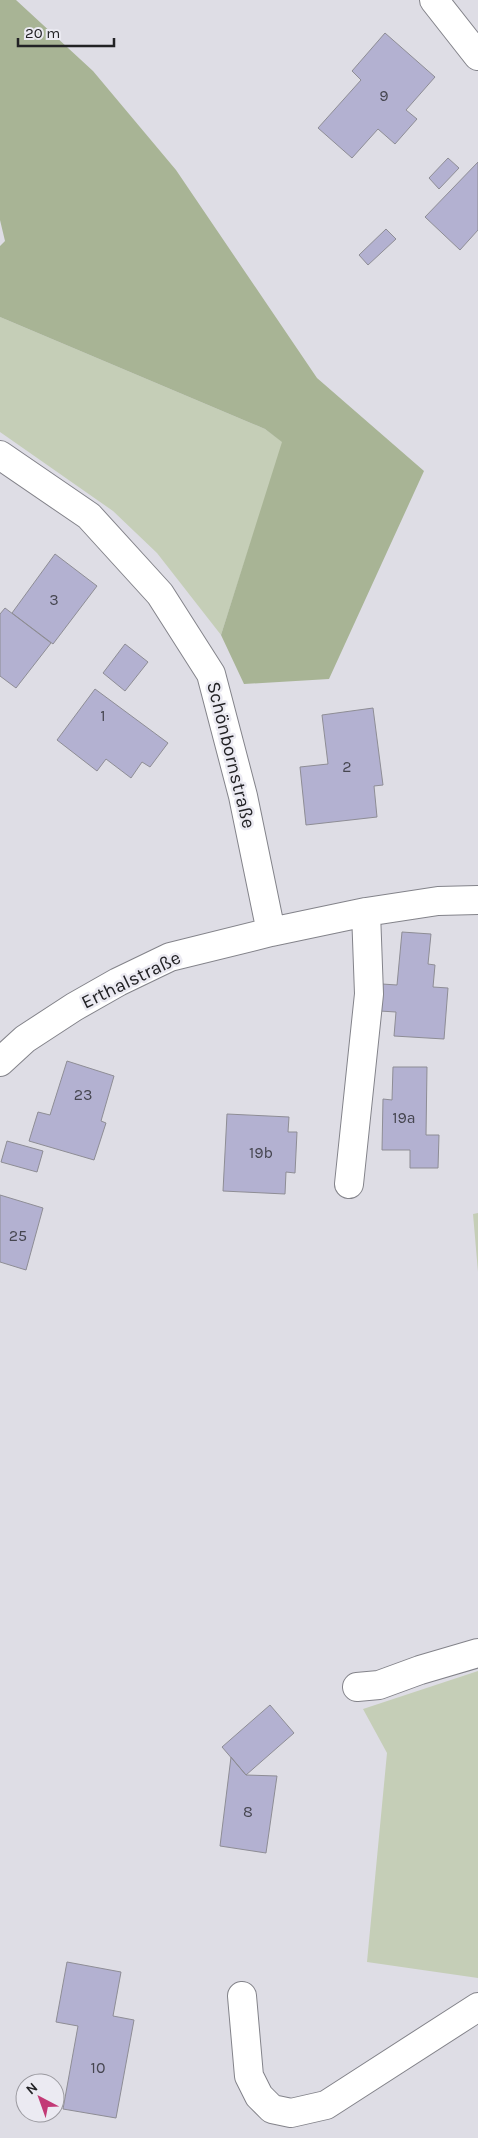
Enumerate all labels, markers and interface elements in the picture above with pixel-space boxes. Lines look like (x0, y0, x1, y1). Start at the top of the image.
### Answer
scale bar (18, 15, 114, 47)
text: 20 m (25, 24, 60, 42)
house number: 9 (379, 86, 389, 105)
house number: 3 (49, 590, 59, 609)
street label: Schönbornstraße (202, 679, 260, 831)
house number: 1 (100, 706, 106, 725)
house number: 2 (342, 757, 352, 776)
street label: Erthalstraße (78, 946, 184, 1014)
house number: 23 (74, 1085, 92, 1104)
house number: 19a (392, 1108, 416, 1127)
house number: 19b (249, 1143, 273, 1162)
house number: 25 (9, 1226, 27, 1245)
house number: 8 (243, 1802, 253, 1821)
house number: 10 (91, 2058, 105, 2077)
north arrow (15, 2073, 65, 2123)
text: N (22, 2079, 41, 2098)

